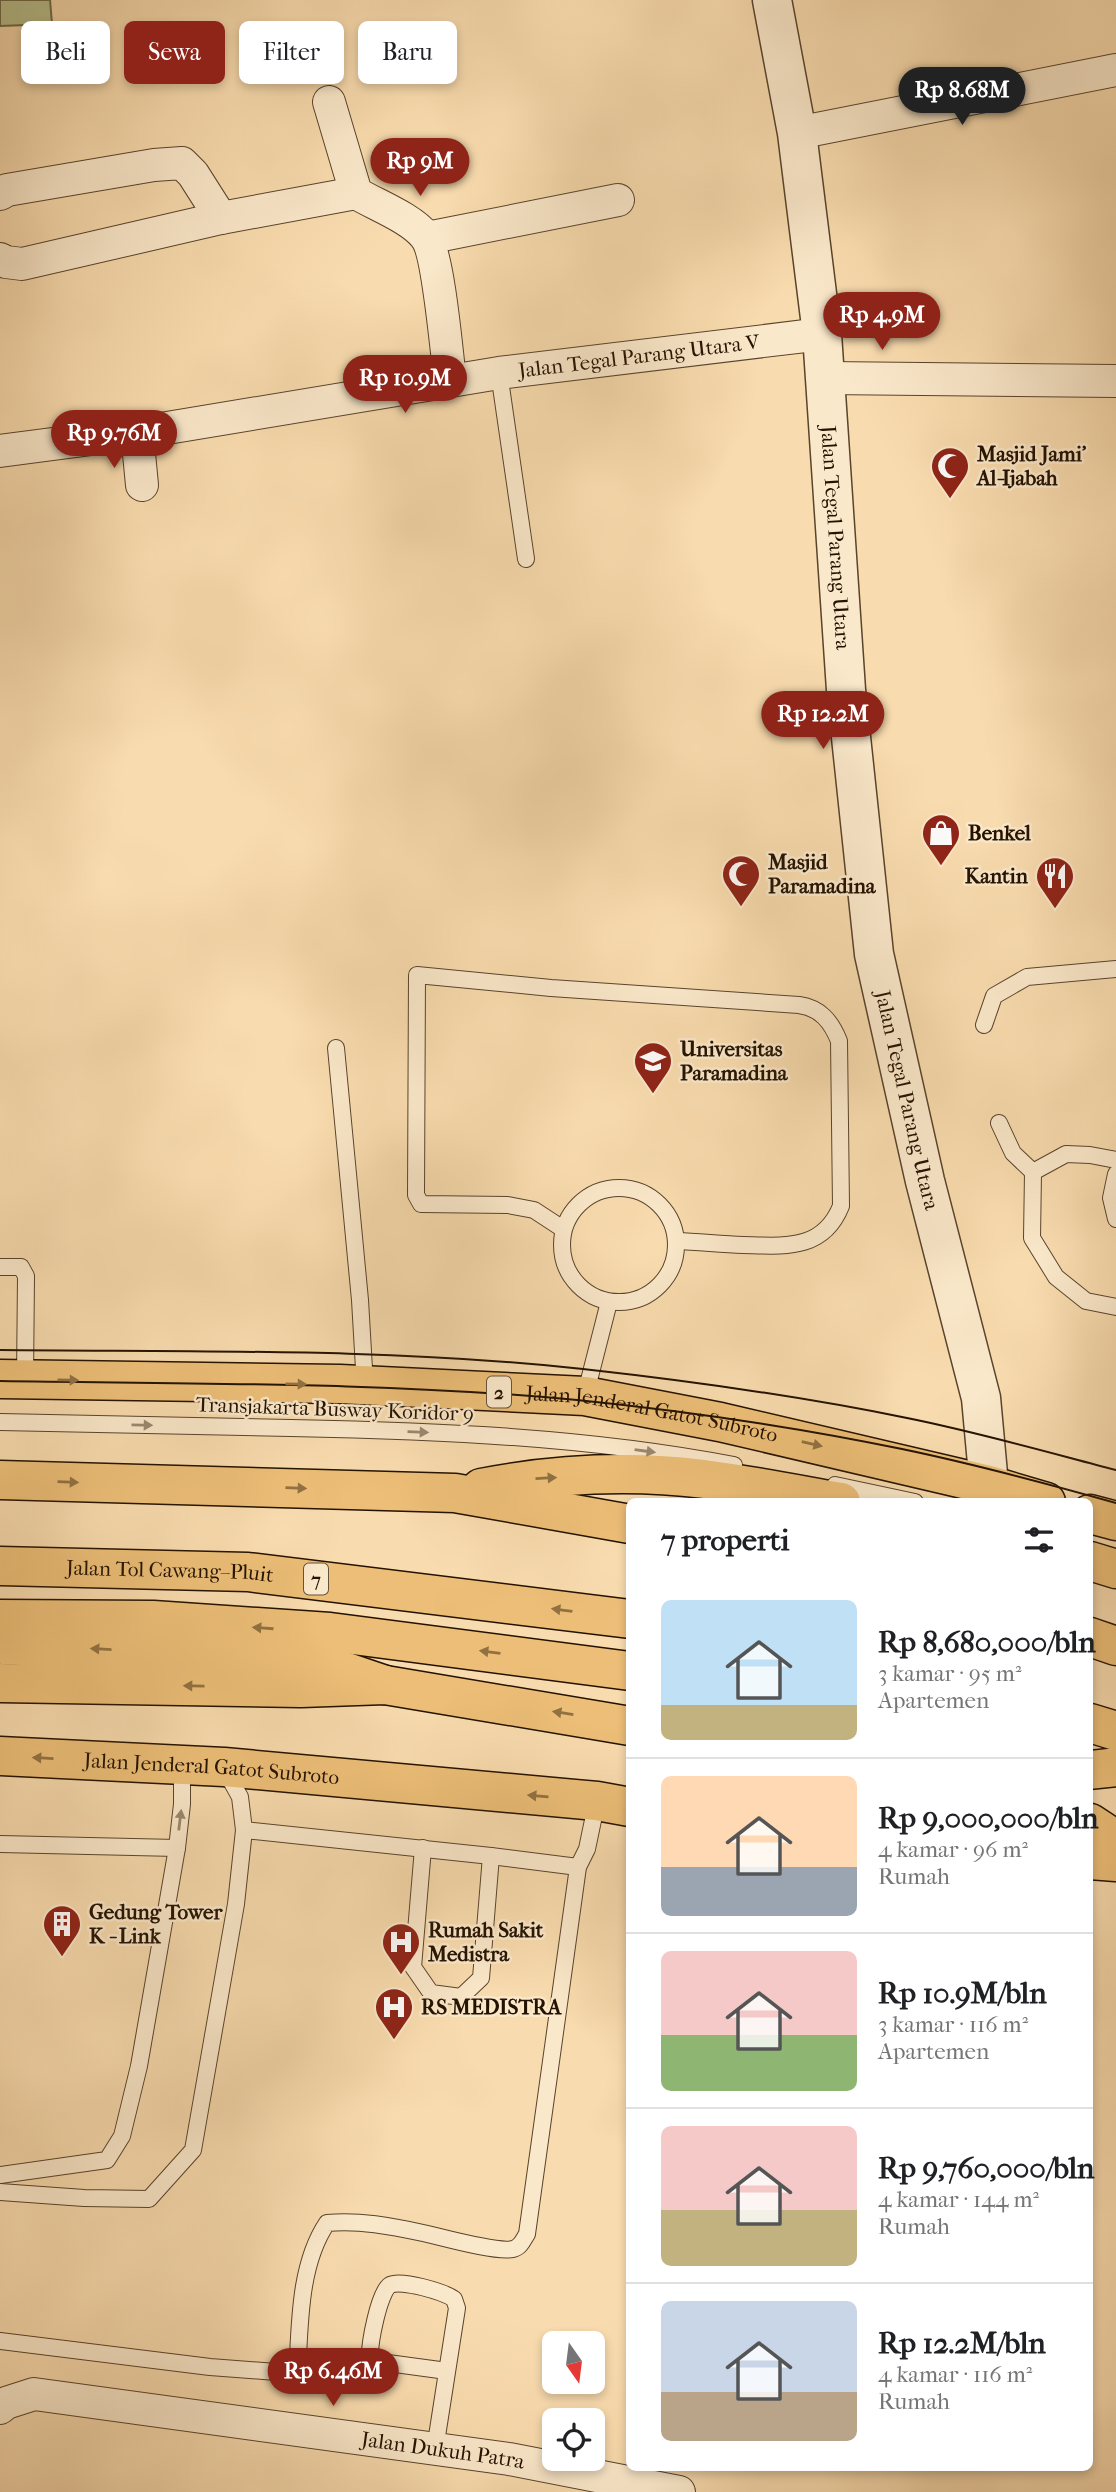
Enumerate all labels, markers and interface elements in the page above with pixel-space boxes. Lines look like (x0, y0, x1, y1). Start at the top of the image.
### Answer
chip: Beli (21, 21, 110, 84)
chip: Sewa (124, 21, 225, 84)
chip: Filter (239, 21, 344, 84)
chip: Baru (358, 21, 457, 84)
pin: Rp 8.68M (890, 68, 1034, 127)
text: Rp 8.68M (914, 76, 1010, 103)
pin: Rp 9M (371, 138, 469, 198)
text: Rp 9M (386, 147, 454, 174)
pin: Rp 4.9M (817, 292, 947, 352)
text: Rp 4.9M (839, 301, 925, 328)
street label: Jalan Tegal Parang Utara V (515, 329, 762, 383)
pin: Rp 10.9M (333, 356, 477, 415)
text: Rp 10.9M (359, 364, 451, 391)
pin: Rp 9.76M (42, 410, 186, 470)
text: Rp 9.76M (67, 419, 161, 446)
street label: Jalan Tegal Parang Utara (816, 423, 855, 651)
place label: Masjid Jami' Al-Ijabah (975, 442, 1087, 490)
mosque icon: Masjid Jami' Al-Ijabah (929, 445, 971, 500)
pin: Rp 12.2M (751, 692, 895, 751)
text: Rp 12.2M (777, 700, 869, 727)
shop icon: Benkel (920, 812, 962, 867)
place label: Benkel (968, 821, 1031, 845)
place label: Masjid Paramadina (767, 850, 877, 898)
mosque icon: Masjid Paramadina (720, 853, 762, 908)
restaurant icon: Kantin (1034, 855, 1076, 910)
place label: Kantin (965, 864, 1029, 888)
street label: Jalan Tegal Parang Utara (870, 986, 944, 1213)
place label: Universitas Paramadina (679, 1037, 789, 1085)
school or university icon: Universitas Paramadina (632, 1040, 674, 1095)
one-way arrow (57, 1374, 79, 1386)
road number: 2 (487, 1376, 511, 1408)
one-way arrow (285, 1378, 307, 1389)
street label: Jalan Jenderal Gatot Subroto (523, 1381, 780, 1447)
street label: Transjakarta Busway Koridor 9 (196, 1392, 474, 1426)
one-way arrow (131, 1419, 153, 1430)
one-way arrow (407, 1426, 429, 1437)
one-way arrow (801, 1438, 823, 1449)
one-way arrow (634, 1445, 656, 1456)
one-way arrow (535, 1472, 557, 1483)
one-way arrow (57, 1476, 79, 1487)
one-way arrow (285, 1482, 307, 1494)
icon: filters (1020, 1521, 1058, 1559)
text: 7 properti (661, 1523, 789, 1558)
street label: Jalan Tol Cawang–Pluit (64, 1556, 275, 1587)
road number: 7 (304, 1564, 328, 1595)
one-way arrow (551, 1604, 573, 1615)
one-way arrow (252, 1622, 274, 1633)
text: Rp 8,680,000/bln (878, 1625, 1096, 1660)
icon: home (717, 1628, 801, 1712)
one-way arrow (89, 1644, 111, 1655)
one-way arrow (478, 1646, 500, 1657)
text: 3 kamar · 95 m² (878, 1660, 1021, 1687)
one-way arrow (183, 1680, 205, 1692)
text: Apartemen (878, 1687, 989, 1714)
one-way arrow (552, 1707, 574, 1718)
street label: Jalan Jenderal Gatot Subroto (81, 1748, 340, 1789)
one-way arrow (31, 1752, 53, 1763)
one-way arrow (527, 1790, 549, 1801)
text: Rp 9,000,000/bln (878, 1801, 1098, 1836)
icon: home (717, 1804, 801, 1888)
one-way arrow (175, 1809, 186, 1831)
text: 4 kamar · 96 m² (878, 1836, 1028, 1863)
text: Rumah (878, 1863, 950, 1890)
place label: Gedung Tower K - Link (89, 1900, 223, 1948)
building icon: Gedung Tower K - Link (41, 1903, 83, 1958)
place label: Rumah Sakit Medistra (427, 1918, 544, 1966)
hospital icon: Rumah Sakit Medistra (380, 1921, 422, 1976)
text: Rp 10.9M/bln (878, 1976, 1047, 2011)
icon: home (717, 1979, 801, 2063)
hospital icon: RS MEDISTRA (373, 1986, 415, 2041)
place label: RS MEDISTRA (421, 1995, 563, 2019)
text: 3 kamar · 116 m² (878, 2011, 1028, 2038)
text: Apartemen (878, 2038, 989, 2065)
text: Rp 9,760,000/bln (878, 2151, 1094, 2186)
icon: home (717, 2154, 801, 2238)
text: 4 kamar · 144 m² (878, 2186, 1039, 2213)
text: Rumah (878, 2213, 950, 2240)
text: Rp 12.2M/bln (878, 2326, 1046, 2361)
icon: home (717, 2329, 801, 2413)
north arrow (542, 2331, 606, 2394)
map controls (542, 2331, 605, 2471)
pin: Rp 6.46M (261, 2348, 405, 2408)
text: Rp 6.46M (284, 2357, 382, 2384)
text: 4 kamar · 116 m² (878, 2361, 1032, 2388)
text: Rumah (878, 2388, 950, 2415)
button: locate (542, 2408, 605, 2471)
street label: Jalan Dukuh Patra (358, 2427, 527, 2474)

